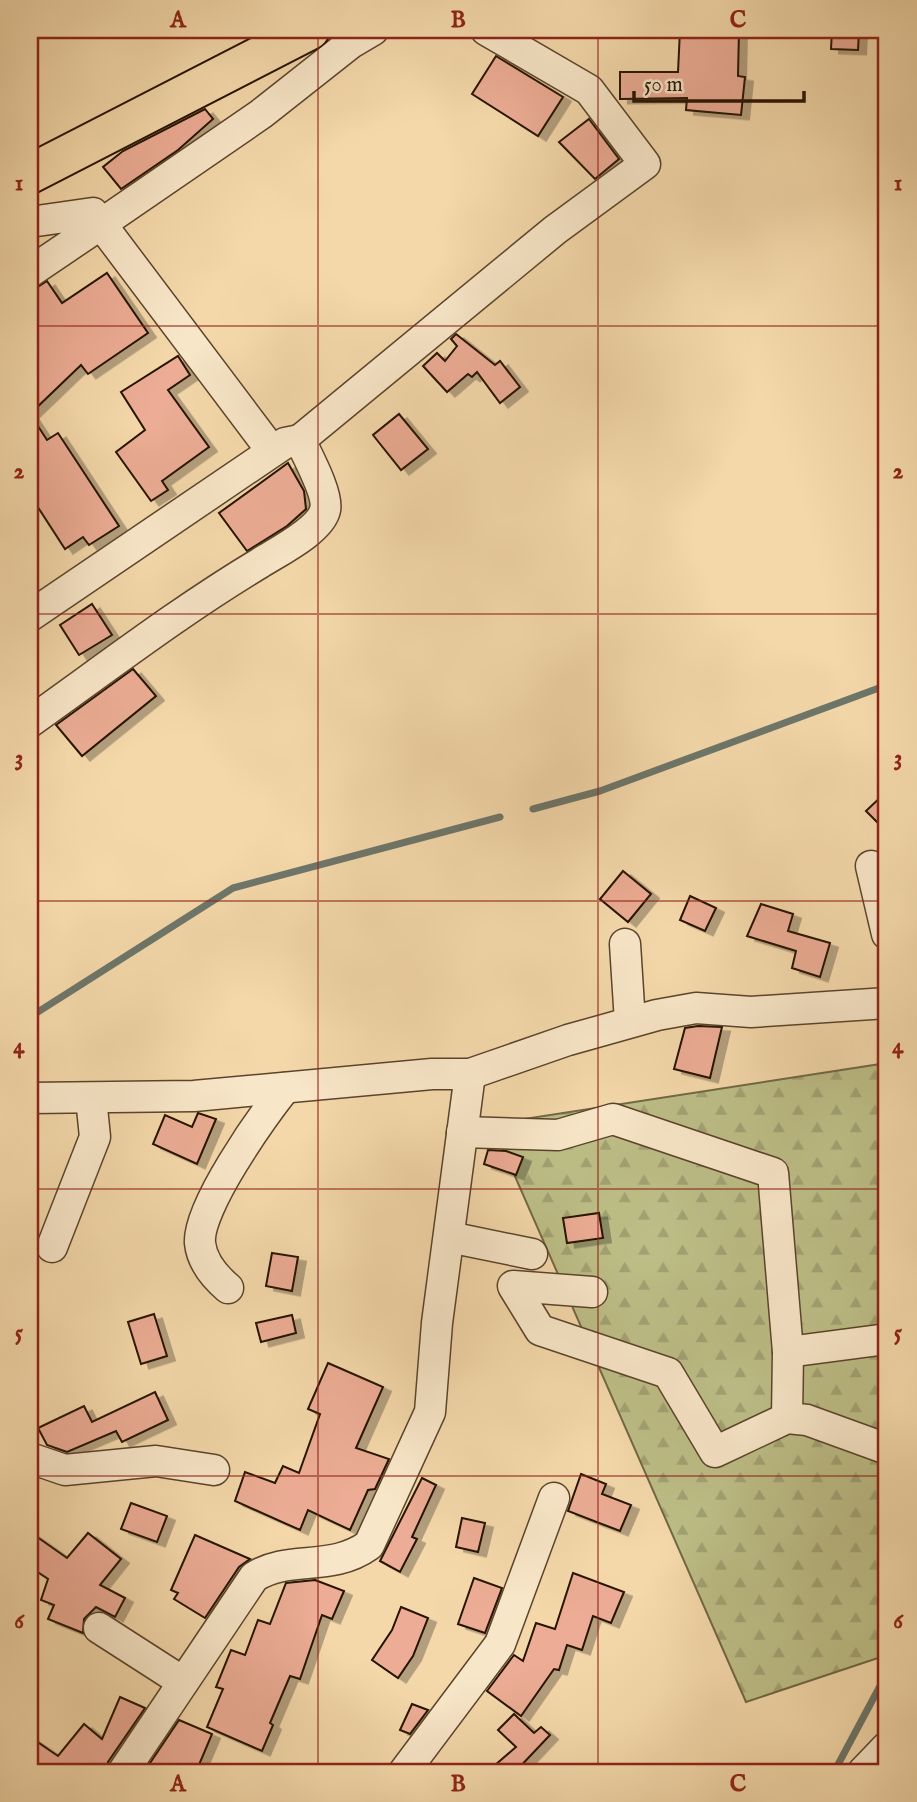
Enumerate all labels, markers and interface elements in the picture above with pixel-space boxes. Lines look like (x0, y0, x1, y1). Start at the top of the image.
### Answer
text: A (169, 6, 187, 35)
text: B (450, 6, 466, 35)
text: C (730, 6, 747, 35)
scale bar (634, 60, 803, 104)
text: 50 m (644, 72, 683, 99)
text: 1 (15, 169, 23, 198)
text: 1 (894, 169, 902, 198)
text: 2 (14, 457, 25, 486)
text: 2 (893, 457, 904, 486)
text: 3 (15, 744, 23, 773)
text: 3 (894, 744, 902, 773)
text: 4 (13, 1032, 25, 1061)
text: 4 (892, 1032, 904, 1061)
text: 5 (15, 1319, 24, 1348)
text: 5 (894, 1319, 903, 1348)
text: 6 (14, 1607, 25, 1636)
text: 6 (893, 1607, 904, 1636)
text: A (169, 1770, 187, 1799)
text: B (450, 1770, 466, 1799)
text: C (730, 1770, 747, 1799)

